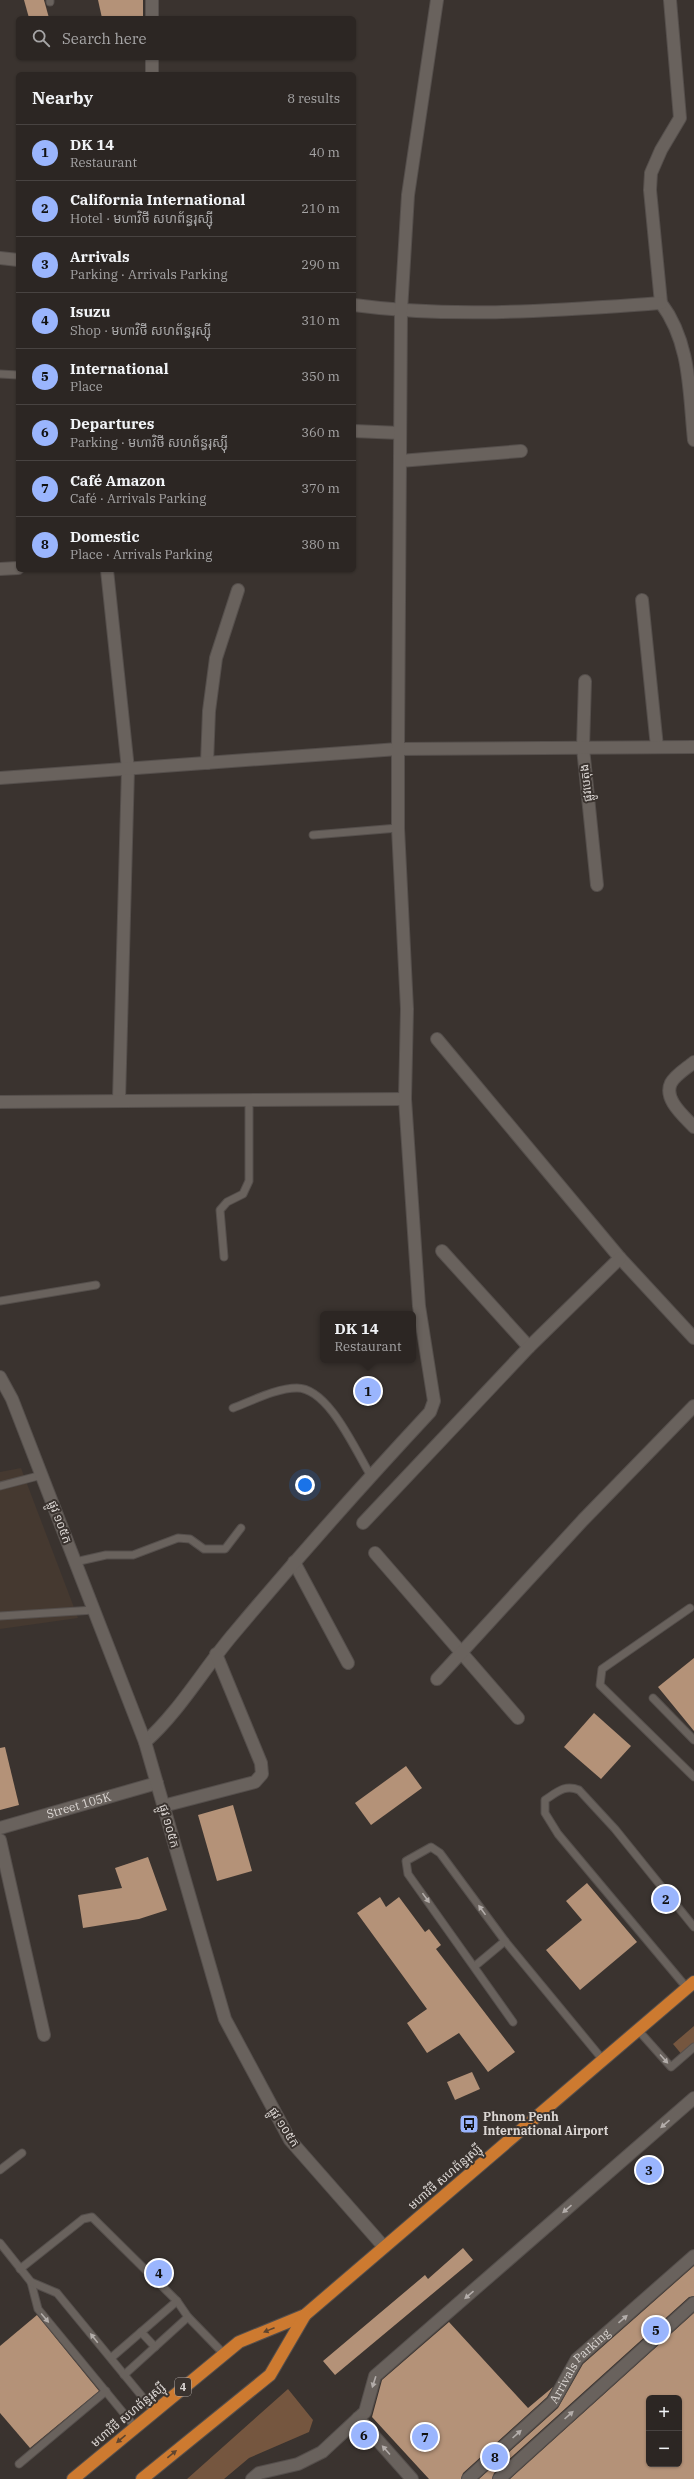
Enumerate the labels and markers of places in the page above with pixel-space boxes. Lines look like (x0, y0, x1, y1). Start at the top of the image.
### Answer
pin: 1 (355, 1376, 381, 1406)
pin: 2 (653, 1884, 679, 1914)
place label: Phnom Penh International Airport (483, 2109, 609, 2138)
bus stop icon: Phnom Penh International Airport (458, 2113, 480, 2135)
pin: 3 (636, 2155, 662, 2185)
pin: 4 (146, 2258, 172, 2288)
pin: 5 (643, 2315, 669, 2345)
pin: 6 (351, 2420, 377, 2450)
pin: 7 (412, 2422, 438, 2452)
pin: 8 (482, 2442, 508, 2472)

